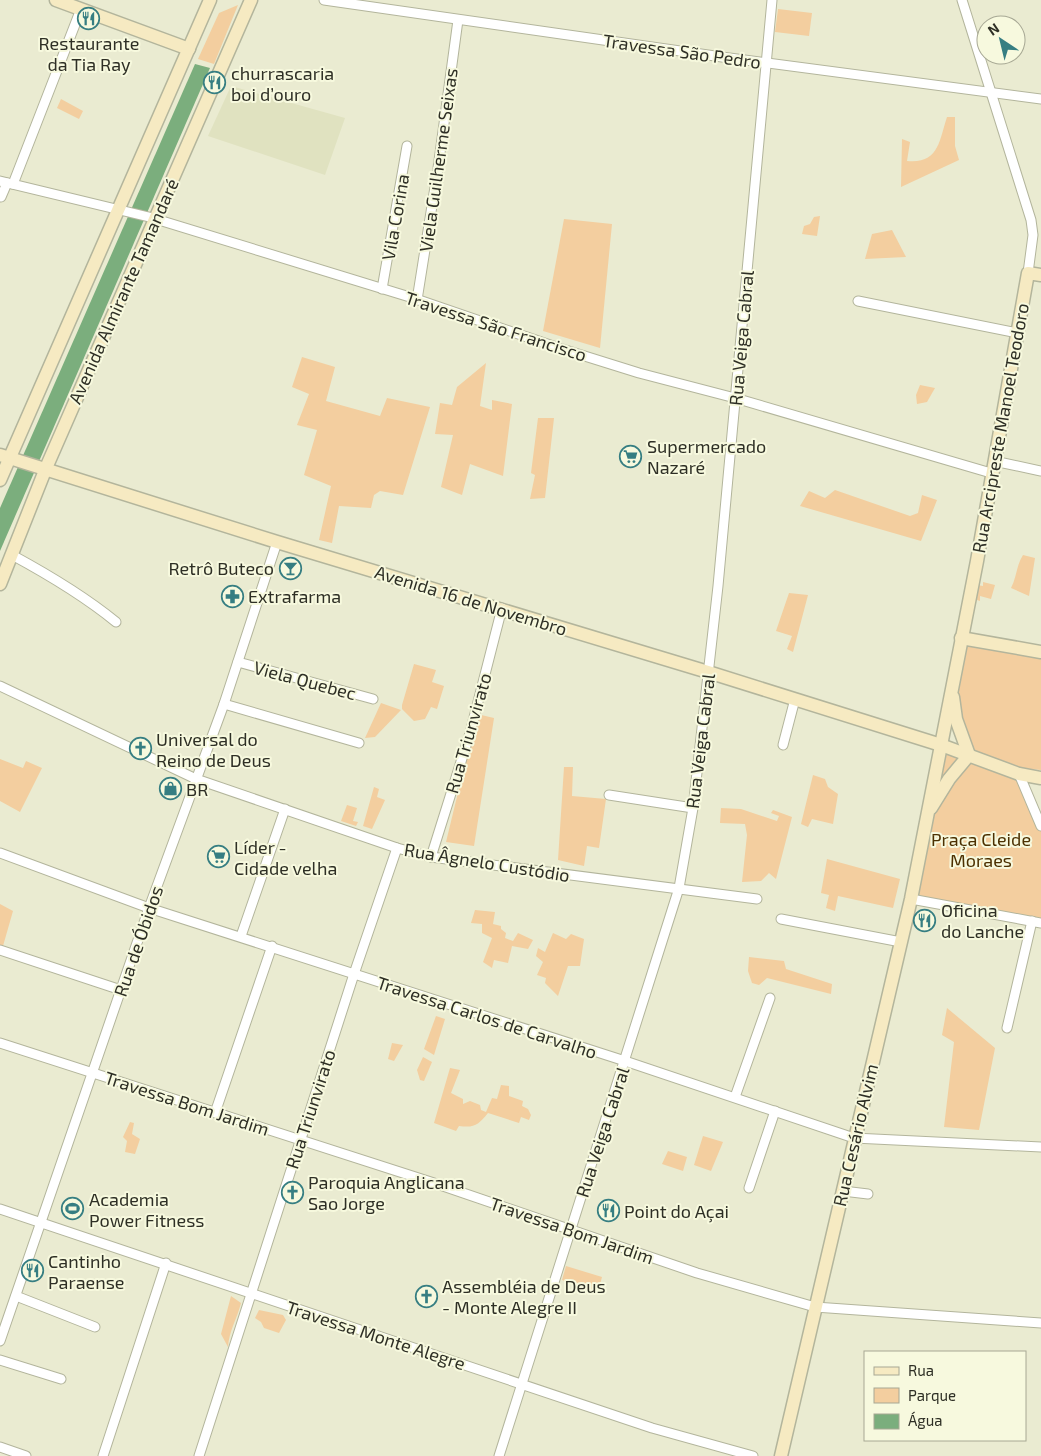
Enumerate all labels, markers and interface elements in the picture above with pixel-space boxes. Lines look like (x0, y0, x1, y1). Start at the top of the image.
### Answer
restaurant icon: Restaurante da Tia Ray (77, 6, 101, 30)
north arrow (976, 15, 1026, 65)
text: N (984, 19, 1002, 39)
street label: Travessa São Pedro (602, 29, 762, 73)
place label: Restaurante da Tia Ray (39, 32, 139, 75)
place label: churrascaria boi d’ouro (231, 62, 334, 105)
street label: Viela Guilherme Seixas (414, 67, 462, 253)
restaurant icon: churrascaria boi d’ouro (203, 71, 227, 95)
street label: Vila Corina (377, 172, 413, 262)
street label: Avenida Almirante Tamandaré (63, 175, 183, 407)
street label: Rua Veiga Cabral (724, 269, 758, 407)
street label: Travessa São Francisco (402, 286, 590, 366)
street label: Rua Arcipreste Manoel Teodoro (967, 301, 1033, 555)
place label: Supermercado Nazaré (647, 435, 766, 478)
supermarket icon: Supermercado Nazaré (619, 444, 643, 468)
bar icon: Retrô Buteco (278, 556, 302, 580)
place label: Retrô Buteco (168, 557, 274, 579)
street label: Avenida 16 de Novembro (372, 560, 570, 640)
pharmacy icon: Extrafarma (220, 584, 244, 608)
place label: Extrafarma (248, 585, 341, 607)
street label: Viela Quebec (251, 656, 359, 704)
street label: Rua Triunvirato (440, 670, 496, 796)
street label: Rua Veiga Cabral (681, 672, 719, 810)
place label: Universal do Reino de Deus (156, 728, 271, 771)
church icon: Universal do Reino de Deus (128, 737, 152, 761)
shop icon: BR (158, 777, 182, 801)
place label: BR (186, 778, 208, 800)
park label: Praça Cleide Moraes (931, 828, 1031, 871)
place label: Líder - Cidade velha (234, 836, 337, 879)
street label: Rua Âgnelo Custódio (403, 838, 571, 886)
supermarket icon: Líder - Cidade velha (206, 845, 230, 869)
street label: Rua de Óbidos (109, 883, 167, 999)
place label: Oficina do Lanche (941, 899, 1024, 942)
restaurant icon: Oficina do Lanche (913, 908, 937, 932)
street label: Travessa Carlos de Carvalho (374, 971, 600, 1063)
street label: Rua Triunvirato (280, 1047, 340, 1171)
street label: Rua Cesário Alvim (828, 1062, 882, 1208)
street label: Rua Veiga Cabral (571, 1063, 634, 1200)
street label: Travessa Bom Jardim (102, 1066, 272, 1140)
place label: Paroquia Anglicana Sao Jorge (308, 1171, 465, 1214)
church icon: Paroquia Anglicana Sao Jorge (280, 1180, 304, 1204)
place label: Academia Power Fitness (89, 1188, 204, 1231)
street label: Travessa Bom Jardim (487, 1192, 657, 1268)
sports icon: Academia Power Fitness (61, 1197, 85, 1221)
restaurant icon: Point do Açai (596, 1199, 620, 1223)
place label: Point do Açai (624, 1200, 729, 1223)
place label: Cantinho Paraense (48, 1250, 124, 1293)
restaurant icon: Cantinho Paraense (20, 1259, 44, 1283)
place label: Assembléia de Deus - Monte Alegre II (442, 1275, 606, 1318)
church icon: Assembléia de Deus - Monte Alegre II (414, 1284, 438, 1308)
street label: Travessa Monte Alegre (284, 1296, 468, 1374)
legend (864, 1351, 1026, 1441)
text: Rua (908, 1361, 934, 1379)
text: Parque (908, 1386, 956, 1404)
text: Água (908, 1411, 943, 1429)

